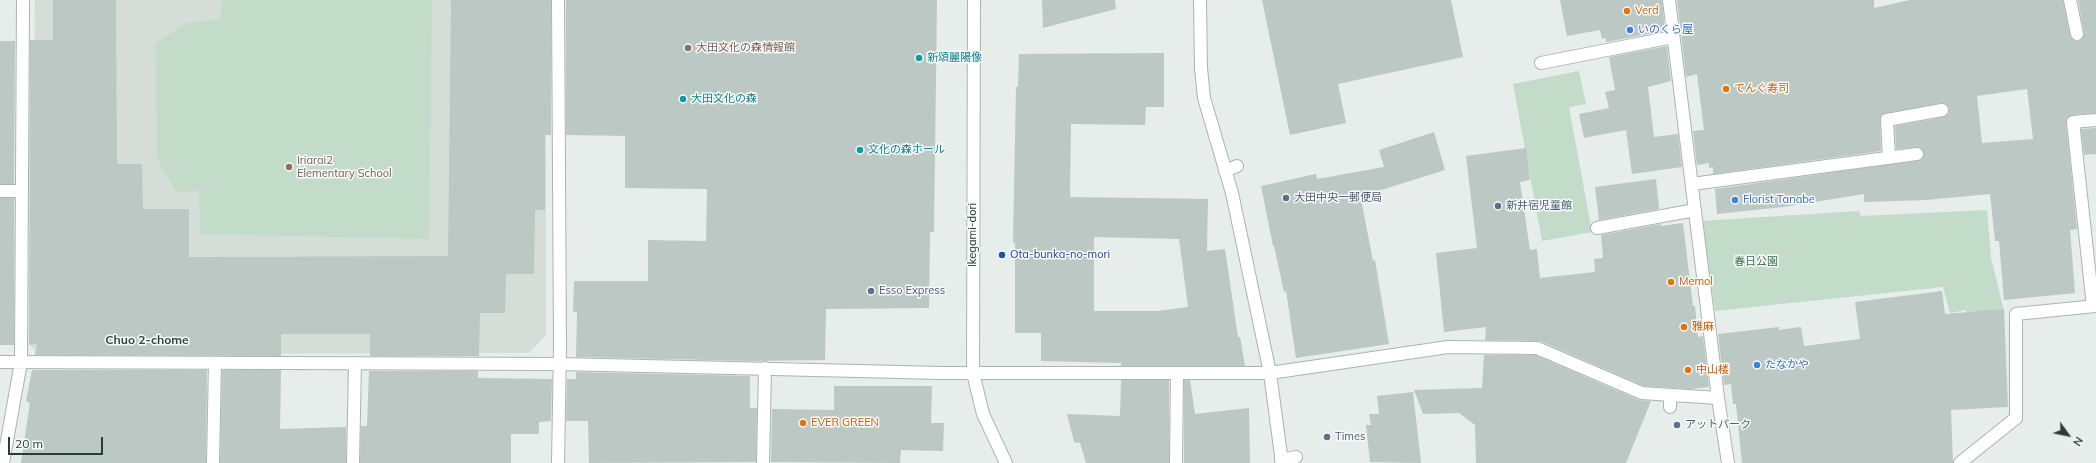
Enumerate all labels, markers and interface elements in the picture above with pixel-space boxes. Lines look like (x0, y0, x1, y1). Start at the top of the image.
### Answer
place label: Verd (1635, 4, 1659, 18)
marker: Verd (1622, 6, 1632, 16)
place label: いのくら屋 (1638, 23, 1693, 37)
marker: いのくら屋 (1625, 25, 1635, 35)
place label: 大田文化の森情報館 (696, 41, 795, 55)
marker: 大田文化の森情報館 (683, 43, 693, 53)
place label: 新頌麗陽像 (927, 51, 982, 65)
marker: 新頌麗陽像 (914, 53, 924, 63)
place label: てんぐ寿司 (1734, 82, 1789, 96)
marker: てんぐ寿司 (1721, 84, 1731, 94)
place label: 大田文化の森 (691, 92, 757, 106)
marker: 大田文化の森 (678, 94, 688, 104)
place label: 文化の森ホール (868, 143, 945, 157)
marker: 文化の森ホール (855, 145, 865, 155)
place label: Iriarai2 Elementary School (297, 154, 392, 180)
marker: Iriarai2 Elementary School (284, 162, 294, 172)
place label: 大田中央一郵便局 (1294, 191, 1382, 205)
marker: 大田中央一郵便局 (1281, 193, 1291, 203)
place label: Florist Tanabe (1743, 193, 1815, 207)
marker: Florist Tanabe (1730, 195, 1740, 205)
place label: 新井宿児童館 (1506, 199, 1572, 213)
marker: 新井宿児童館 (1493, 201, 1503, 211)
street label: Ikegami-dori (966, 203, 980, 267)
place label: Ota-bunka-no-mori (1010, 248, 1110, 262)
marker: Ota-bunka-no-mori (997, 250, 1007, 260)
park label: 春日公園 (1734, 255, 1778, 269)
place label: Memol (1679, 275, 1713, 289)
marker: Memol (1666, 277, 1676, 287)
place label: Esso Express (879, 284, 945, 298)
marker: Esso Express (866, 286, 876, 296)
place label: 雅麻 (1692, 320, 1714, 334)
marker: 雅麻 (1679, 322, 1689, 332)
district label: Chuo 2-chome (105, 333, 189, 347)
place label: たなかや (1765, 358, 1809, 372)
marker: たなかや (1752, 360, 1762, 370)
place label: 中山楼 (1696, 363, 1729, 377)
marker: 中山楼 (1683, 365, 1693, 375)
north arrow (2048, 415, 2088, 455)
place label: EVER GREEN (811, 416, 879, 430)
marker: EVER GREEN (798, 418, 808, 428)
place label: アットパーク (1685, 418, 1751, 432)
marker: アットパーク (1672, 420, 1682, 430)
scale bar (10, 429, 105, 455)
place label: Times (1335, 430, 1365, 444)
marker: Times (1322, 432, 1332, 442)
text: N (2070, 434, 2086, 449)
text: 20 m (15, 436, 43, 451)

